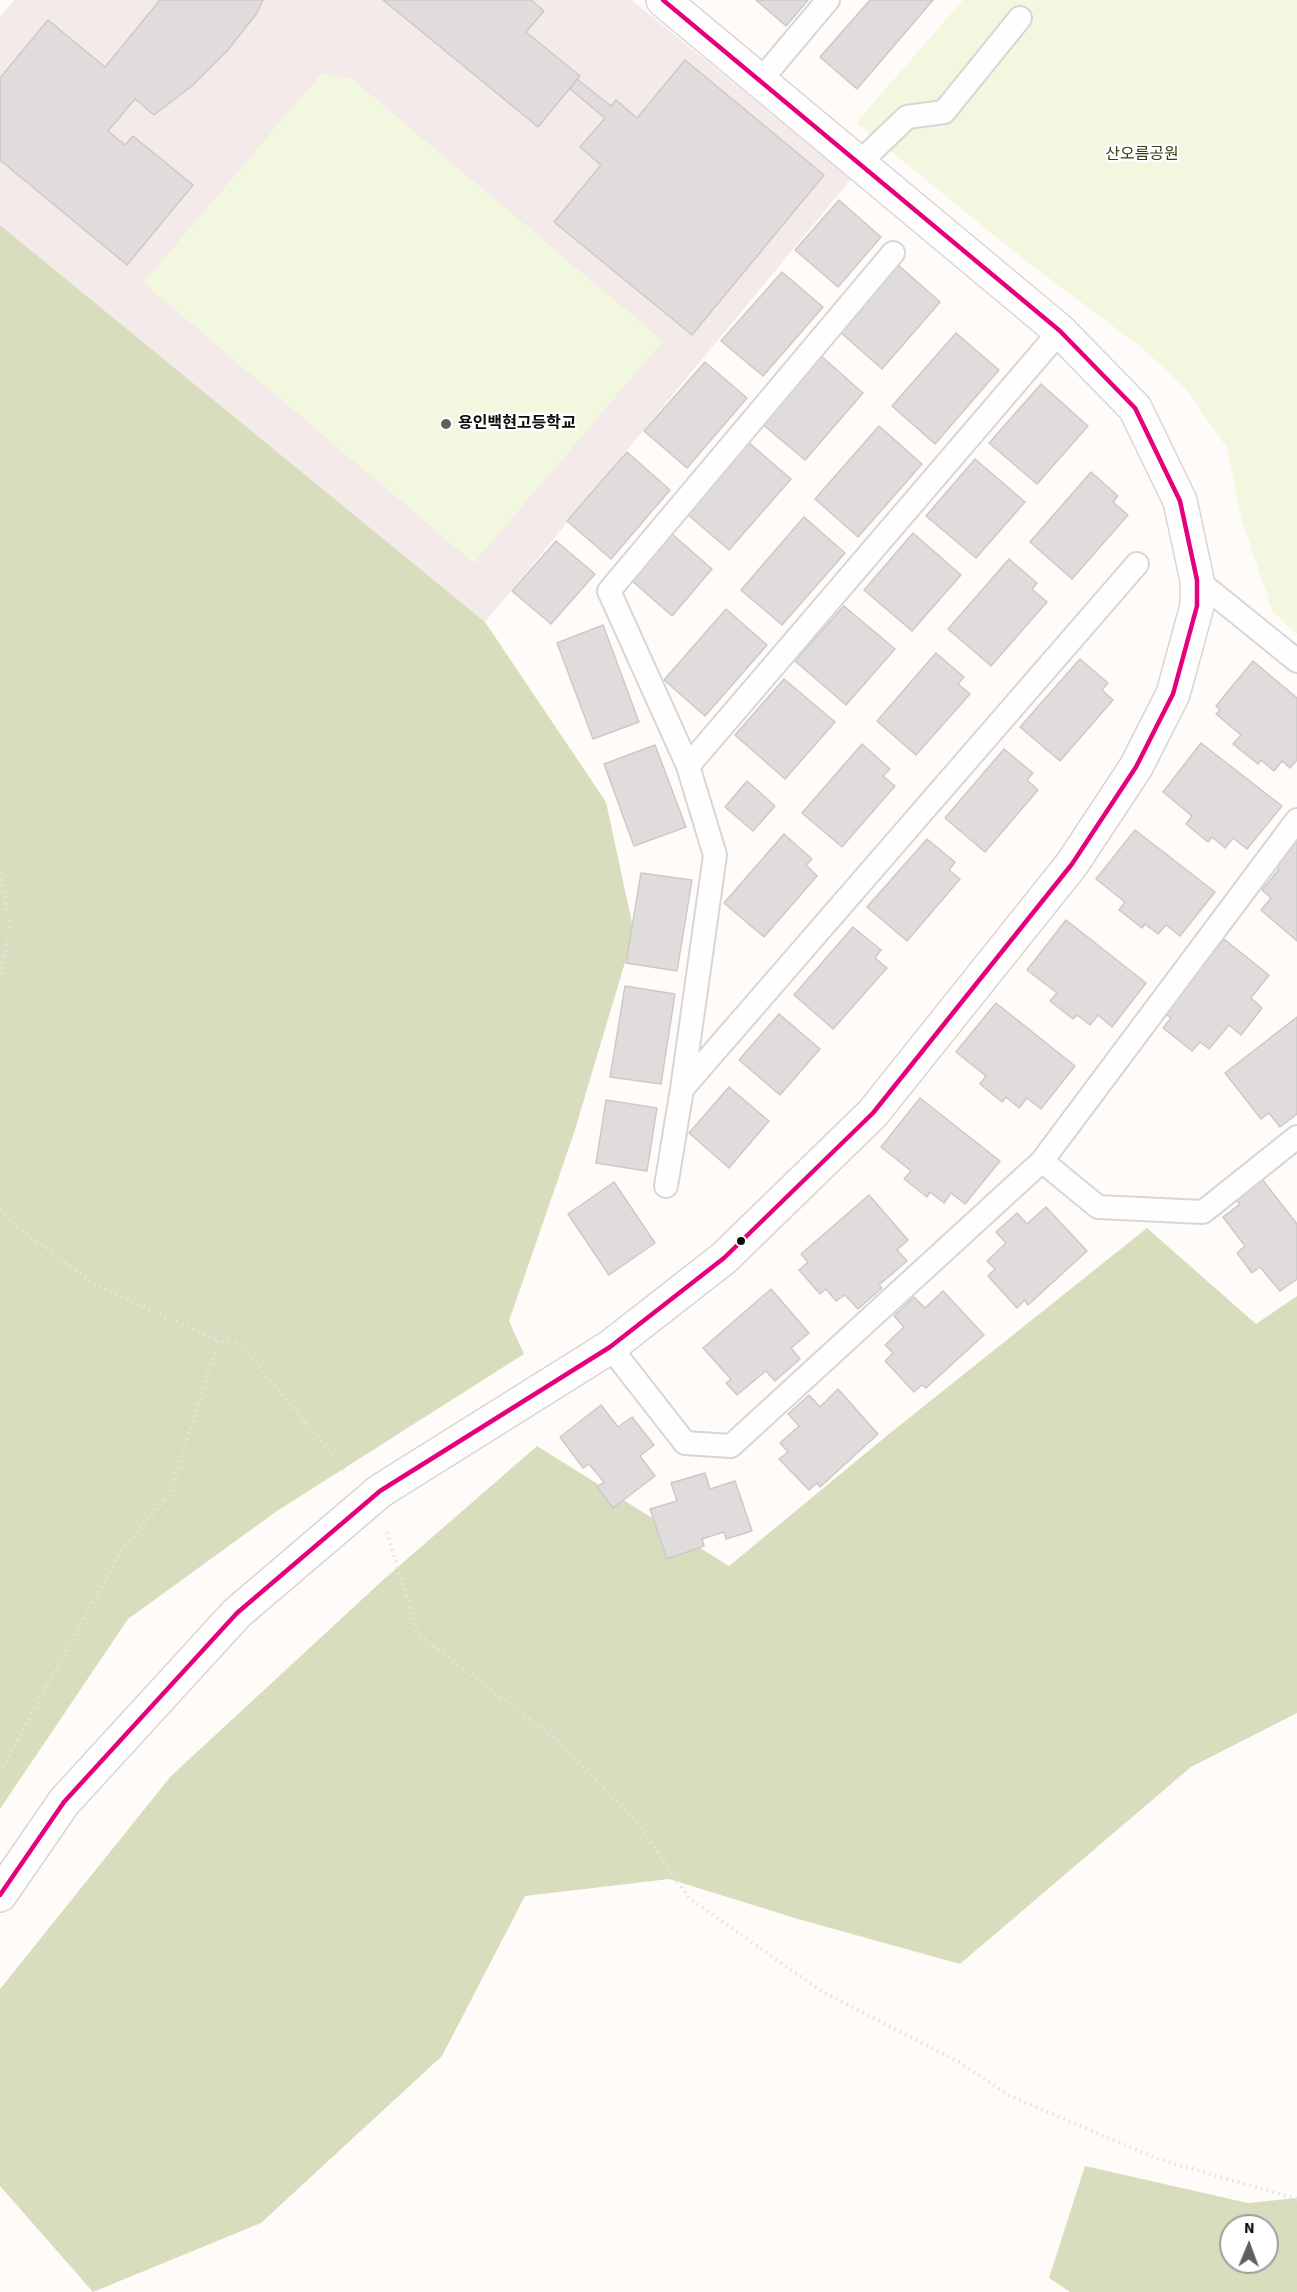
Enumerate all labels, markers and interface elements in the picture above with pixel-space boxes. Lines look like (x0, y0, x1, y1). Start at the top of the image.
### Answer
park label: 산오름공원 (1105, 145, 1179, 165)
place label: 용인백현고등학교 (458, 414, 576, 434)
marker: 용인백현고등학교 (439, 417, 453, 431)
unlabelled marker (735, 1235, 747, 1247)
north arrow (1219, 2214, 1279, 2274)
text: N (1244, 2217, 1255, 2239)

